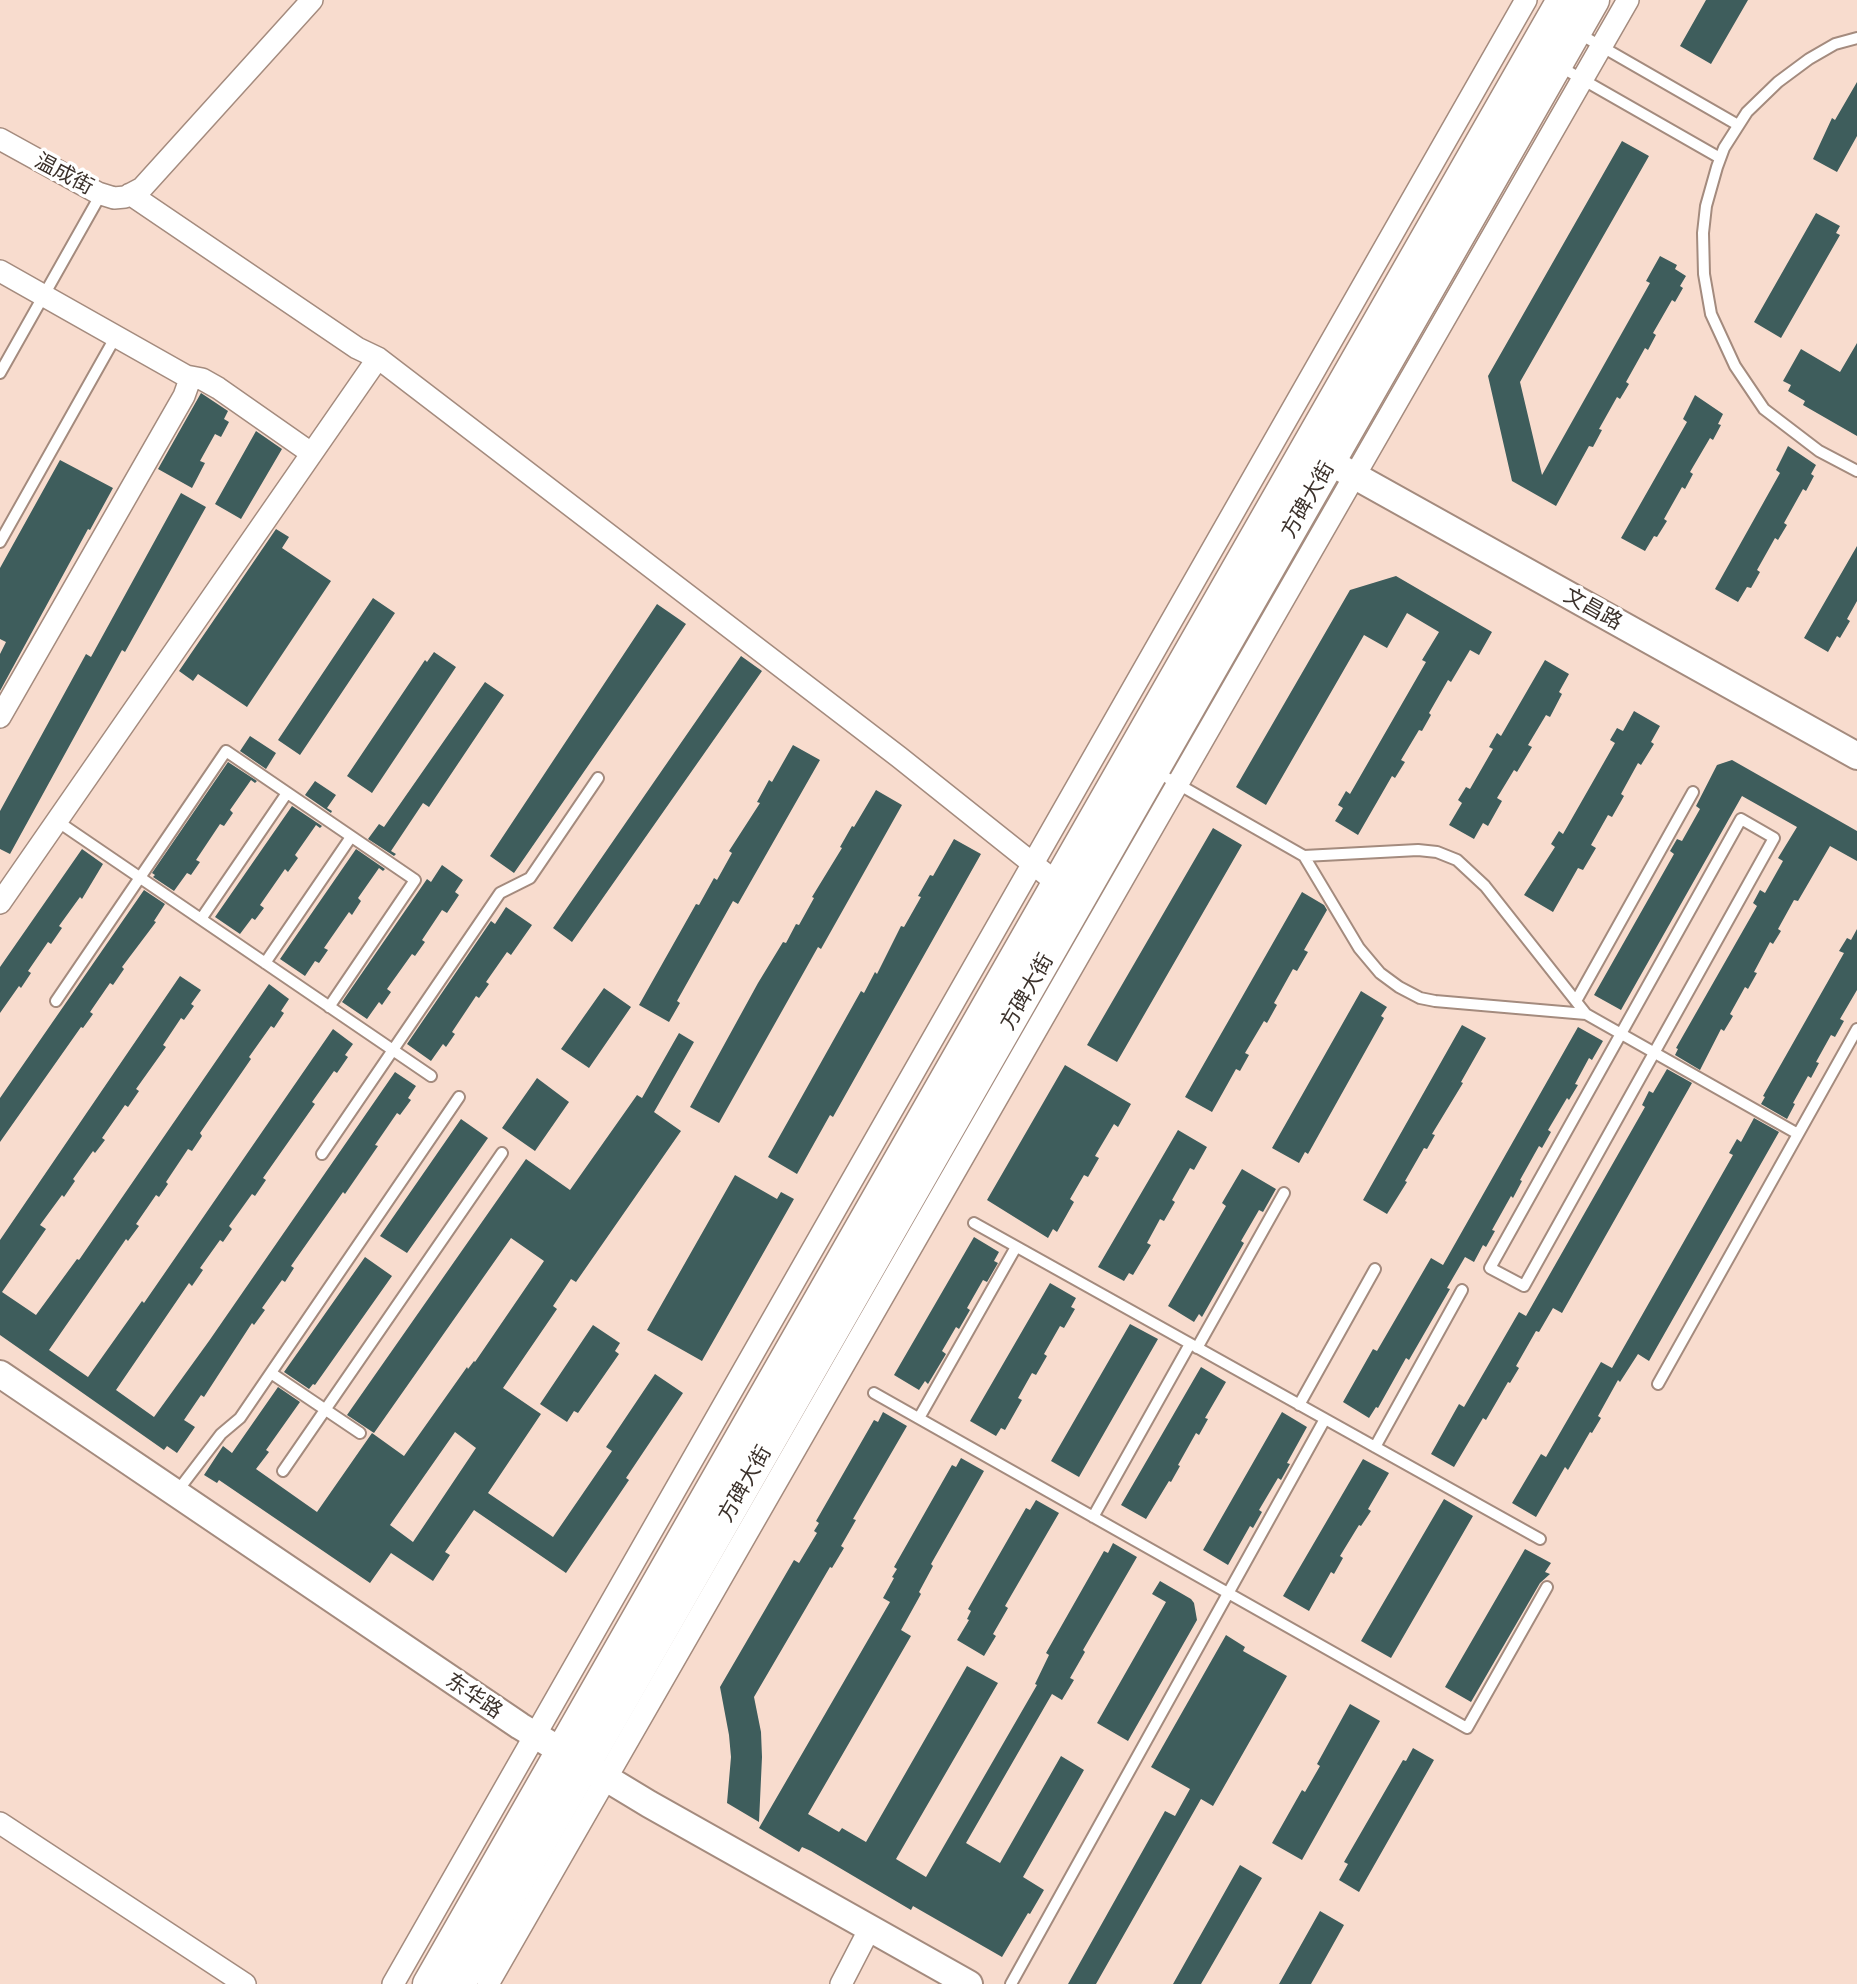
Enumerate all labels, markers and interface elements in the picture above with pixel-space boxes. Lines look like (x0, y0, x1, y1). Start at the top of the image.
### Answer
street label: 温成街 (30, 148, 98, 200)
street label: 方碑大街 (1276, 457, 1340, 543)
street label: 文昌路 (1559, 583, 1627, 635)
street label: 方碑大街 (995, 949, 1059, 1035)
street label: 方碑大街 (713, 1441, 777, 1527)
street label: 东华路 (441, 1668, 507, 1724)

